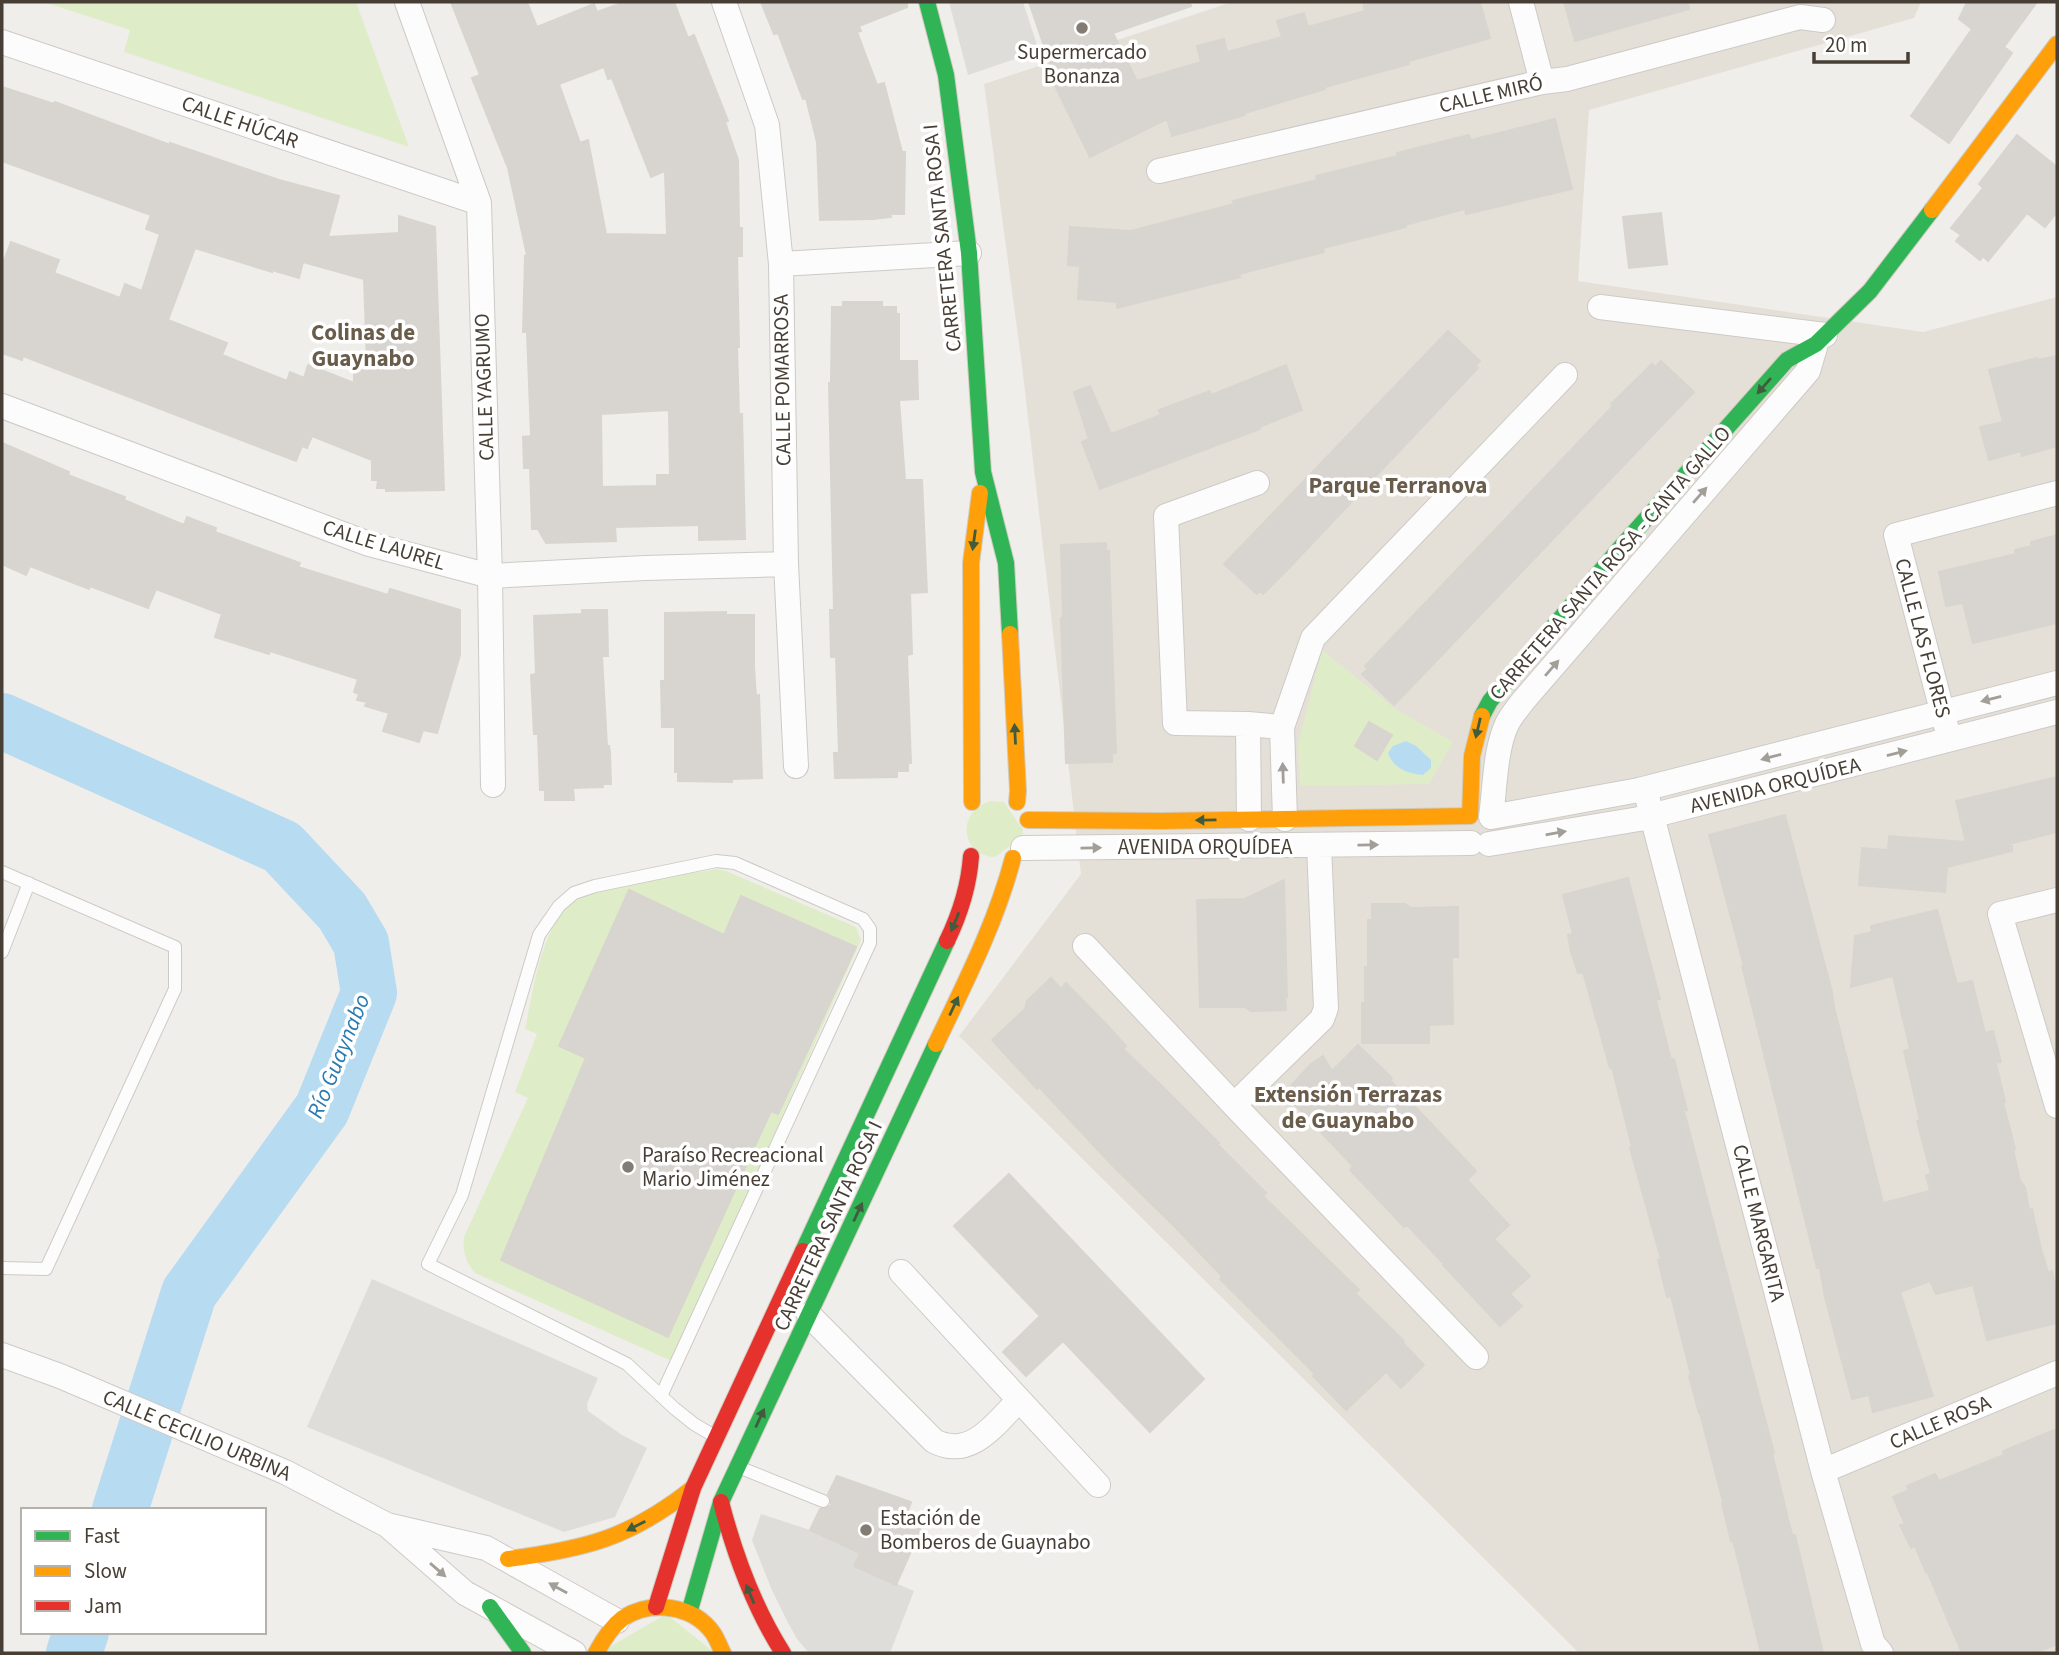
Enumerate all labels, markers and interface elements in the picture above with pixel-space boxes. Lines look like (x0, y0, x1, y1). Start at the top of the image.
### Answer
marker: Supermercado Bonanza (1074, 20, 1090, 36)
scale bar (1814, 21, 1909, 65)
text: 20 m (1825, 30, 1867, 60)
place label: Supermercado Bonanza (1017, 37, 1147, 91)
street label: CALLE MIRÓ (1436, 67, 1546, 121)
street label: CALLE HÚCAR (178, 88, 302, 156)
street label: CARRETERA SANTA ROSA I (915, 123, 969, 353)
street label: CALLE POMARROSA (765, 293, 798, 466)
street label: CALLE YAGRUMO (466, 313, 502, 461)
district label: Colinas de Guaynabo (311, 316, 415, 375)
one-way arrow (1756, 377, 1772, 395)
street label: CARRETERA SANTA ROSA - CANTA GALLO (1482, 419, 1738, 707)
district label: Parque Terranova (1309, 469, 1487, 502)
one-way arrow (1692, 487, 1707, 504)
street label: CALLE LAUREL (319, 512, 449, 578)
one-way arrow (969, 529, 980, 551)
street label: CALLE LAS FLORES (1887, 555, 1959, 721)
one-way arrow (1544, 659, 1559, 676)
one-way arrow (1980, 694, 2002, 705)
one-way arrow (1472, 717, 1483, 739)
one-way arrow (1009, 723, 1020, 745)
one-way arrow (1886, 747, 1908, 758)
street label: AVENIDA ORQUÍDEA (1687, 749, 1864, 821)
one-way arrow (1760, 752, 1782, 763)
one-way arrow (1277, 762, 1289, 784)
one-way arrow (1195, 814, 1217, 826)
one-way arrow (1545, 827, 1567, 838)
street label: AVENIDA ORQUÍDEA (1118, 832, 1293, 862)
one-way arrow (1357, 839, 1379, 851)
one-way arrow (1080, 842, 1102, 854)
one-way arrow (950, 911, 961, 932)
water label: Río Guaynabo (299, 989, 378, 1123)
one-way arrow (948, 996, 960, 1016)
district label: Extensión Terrazas de Guaynabo (1254, 1078, 1442, 1137)
street label: CARRETERA SANTA ROSA I (766, 1116, 890, 1336)
place label: Paraíso Recreacional Mario Jiménez (642, 1140, 824, 1194)
street label: CALLE MARGARITA (1725, 1141, 1793, 1305)
marker: Paraíso Recreacional Mario Jiménez (620, 1159, 636, 1175)
one-way arrow (853, 1202, 864, 1223)
street label: CALLE CECILIO URBINA (98, 1382, 296, 1488)
street label: CALLE ROSA (1885, 1387, 1996, 1457)
one-way arrow (754, 1408, 766, 1428)
place label: Estación de Bomberos de Guaynabo (880, 1503, 1091, 1557)
legend (21, 1508, 266, 1634)
one-way arrow (626, 1520, 646, 1531)
text: Fast (84, 1521, 120, 1551)
marker: Estación de Bomberos de Guaynabo (858, 1522, 874, 1538)
text: Slow (84, 1556, 127, 1586)
one-way arrow (430, 1562, 447, 1577)
one-way arrow (548, 1582, 567, 1594)
one-way arrow (744, 1583, 755, 1604)
text: Jam (84, 1591, 122, 1621)

